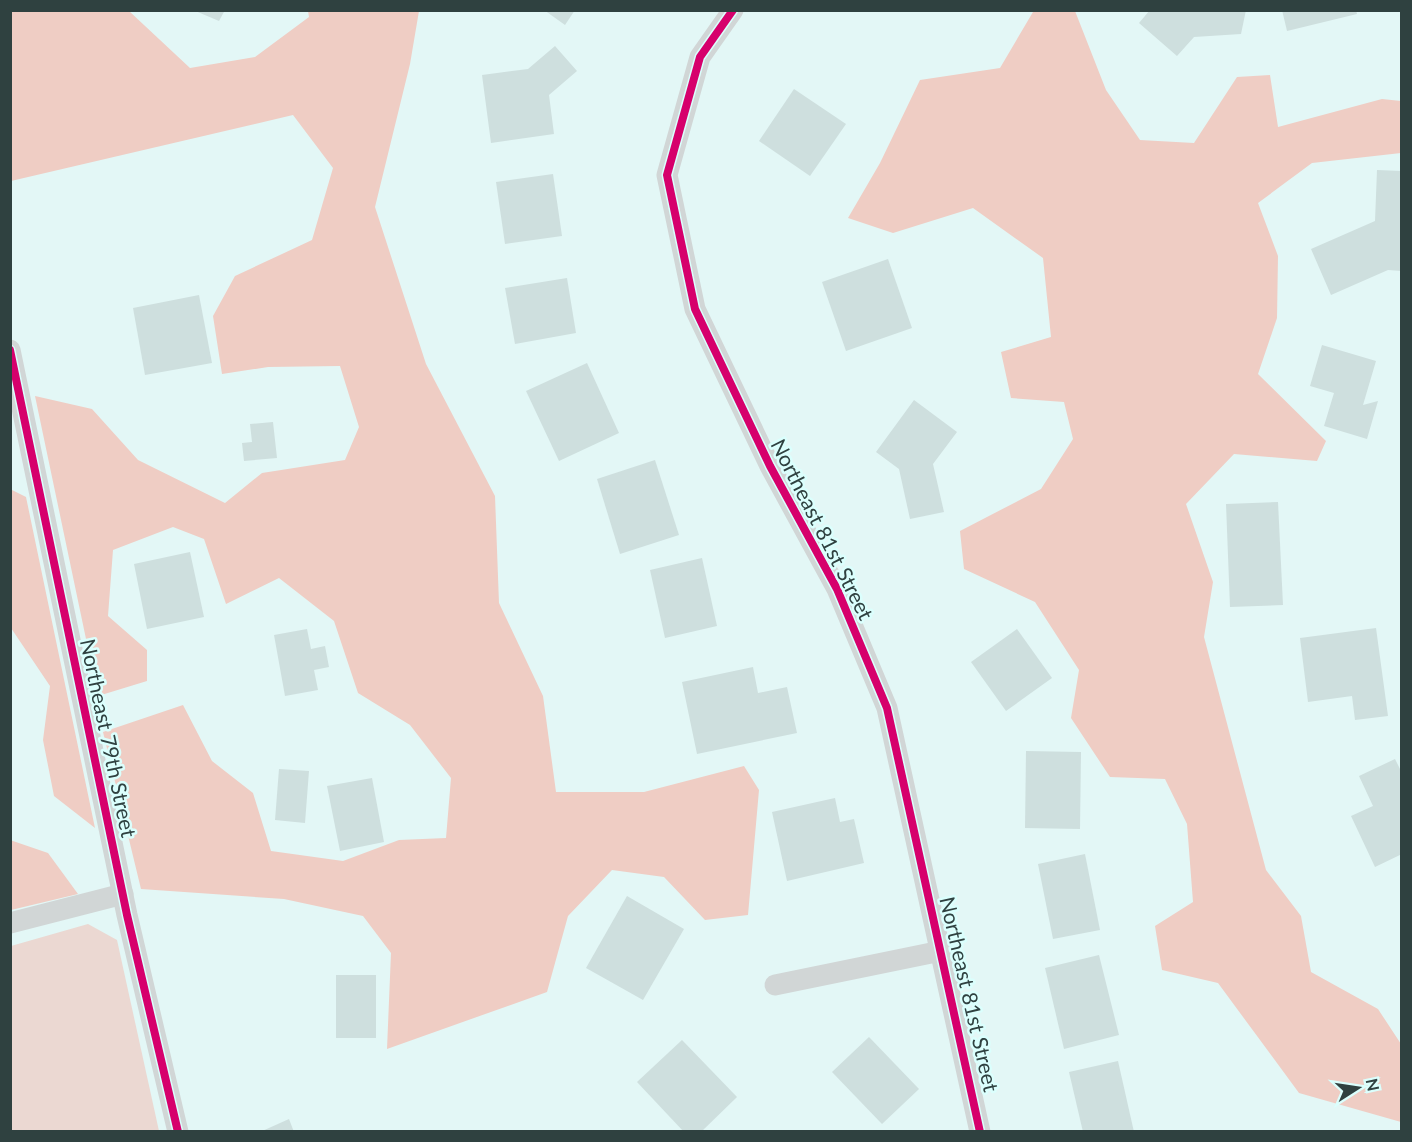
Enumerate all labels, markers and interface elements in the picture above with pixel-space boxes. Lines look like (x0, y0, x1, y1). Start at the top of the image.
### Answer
street label: Northeast 81st Street (767, 434, 880, 624)
street label: Northeast 79th Street (76, 636, 142, 840)
street label: Northeast 81st Street (935, 894, 1005, 1095)
north arrow (1328, 1058, 1388, 1118)
text: N (1363, 1077, 1384, 1093)

